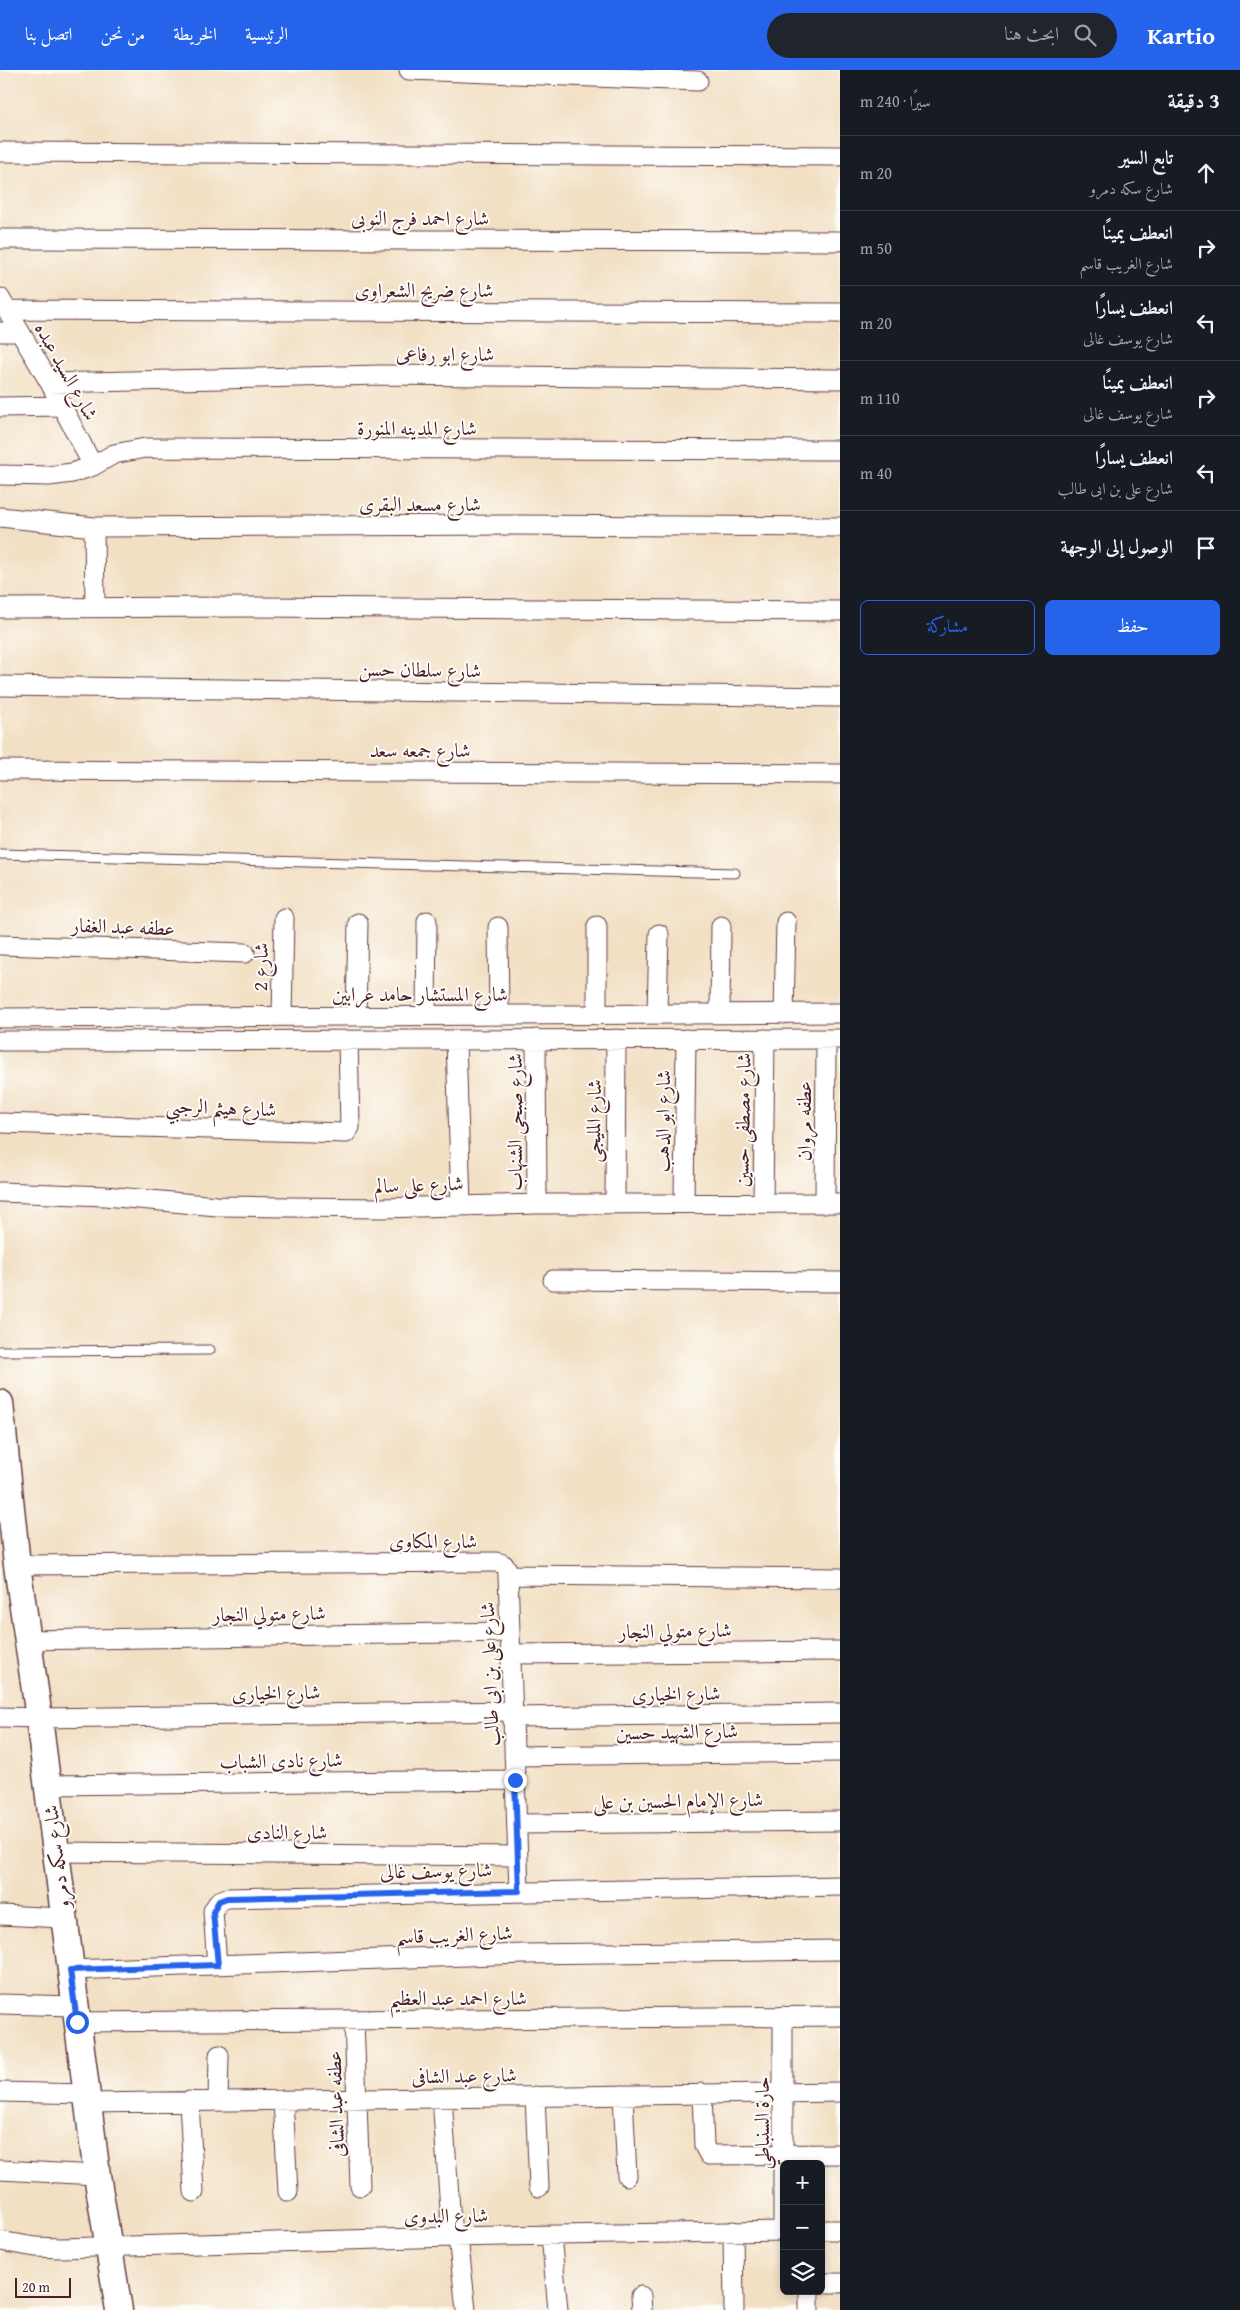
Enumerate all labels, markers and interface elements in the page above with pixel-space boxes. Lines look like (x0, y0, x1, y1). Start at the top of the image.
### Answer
search box (767, 13, 1117, 58)
text: Kartio (1147, 18, 1215, 53)
text: ابحث هنا (1004, 19, 1059, 47)
text: اتصل بنا (25, 20, 72, 47)
text: من نحن (100, 20, 145, 47)
text: الخريطة (173, 20, 217, 47)
text: الرئيسية (245, 20, 288, 47)
icon: search (1071, 21, 1099, 49)
text: 3 دقيقة (1168, 85, 1220, 116)
text: سيرًا · 240 m (860, 89, 931, 113)
text: تابع السير (1119, 143, 1173, 171)
icon: ahead (1192, 159, 1220, 187)
text: 20 m (860, 161, 892, 185)
text: شارع سكه دمرو (1090, 176, 1173, 200)
street label: شارع احمد فرج النوبى (351, 203, 489, 236)
text: انعطف يمينًا (1103, 218, 1173, 246)
icon: right (1192, 234, 1220, 262)
text: 50 m (860, 236, 892, 260)
text: شارع الغريب قاسم (1079, 251, 1173, 275)
street label: شارع ضريح الشعراوى (354, 275, 494, 308)
text: انعطف يسارًا (1095, 293, 1173, 321)
icon: left (1192, 309, 1220, 337)
text: 20 m (860, 311, 892, 335)
street label: شارع السيد عبده (25, 317, 106, 427)
text: شارع يوسف غالى (1083, 326, 1173, 350)
street label: شارع ابو رفاعى (396, 339, 494, 372)
text: انعطف يمينًا (1103, 368, 1173, 396)
icon: right (1192, 384, 1220, 412)
text: 110 m (860, 386, 900, 410)
text: شارع يوسف غالى (1083, 401, 1173, 425)
street label: شارع المدينه المنورة (357, 413, 477, 446)
text: انعطف يسارًا (1095, 443, 1173, 471)
icon: left (1192, 459, 1220, 487)
text: 40 m (860, 461, 892, 485)
text: شارع على بن ابى طالب (1057, 476, 1173, 500)
street label: شارع مسعد البقرى (359, 489, 481, 522)
text: الوصول إلى الوجهة (1061, 532, 1173, 560)
icon: arrive (1192, 534, 1220, 562)
button: مشاركة (860, 600, 1035, 655)
button: حفظ (1045, 600, 1220, 655)
street label: شارع سلطان حسن (358, 653, 482, 689)
street label: شارع جمعه سعد (369, 735, 471, 768)
street label: عطفه عبد الغفار (69, 910, 175, 942)
street label: شارع 2 (245, 942, 279, 992)
street label: شارع المستشار حامد عرابين (332, 979, 508, 1012)
street label: شارع صبحى الشنهاب (500, 1053, 533, 1191)
street label: شارع مصطفى حسين (726, 1053, 762, 1188)
street label: شارع ابو الدهب (647, 1070, 681, 1172)
street label: شارع المليجى (578, 1079, 612, 1163)
street label: عطفه مروان (789, 1081, 818, 1161)
street label: شارع هيثم الرجبي (165, 1091, 277, 1129)
street label: شارع على سالم (374, 1168, 464, 1204)
street label: شارع المكاوى (389, 1526, 477, 1559)
street label: شارع متولي النجار (210, 1598, 326, 1633)
street label: شارع على بن ابى طالب (472, 1601, 510, 1747)
street label: شارع متولي النجار (616, 1615, 732, 1650)
street label: شارع الخيارى (231, 1677, 321, 1711)
street label: شارع الخيارى (631, 1678, 721, 1712)
street label: شارع الشهيد حسين (616, 1715, 738, 1751)
street label: شارع نادى الشباب (219, 1744, 343, 1780)
route end (504, 1769, 527, 1792)
street label: شارع الإمام الحسين بن على (593, 1784, 764, 1820)
street label: شارع سكه دمرو (35, 1803, 81, 1912)
street label: شارع النادى (247, 1817, 327, 1850)
street label: شارع يوسف غالى (380, 1855, 493, 1889)
street label: شارع الغريب قاسم (395, 1917, 513, 1957)
street label: شارع احمد عبد العظيم (389, 1983, 527, 2018)
route start (66, 2011, 89, 2034)
street label: عطفه عبد الشافى (319, 2050, 351, 2158)
street label: شارع عبد الشافى (411, 2060, 517, 2094)
street label: حارة السنباطي (747, 2076, 781, 2170)
map controls (780, 2160, 825, 2295)
button: + (780, 2160, 825, 2205)
street label: شارع البدوى (403, 2200, 489, 2234)
button: − (780, 2205, 825, 2250)
button: layers (780, 2250, 825, 2295)
scale bar (15, 2275, 71, 2298)
text: 20 m (22, 2277, 50, 2297)

